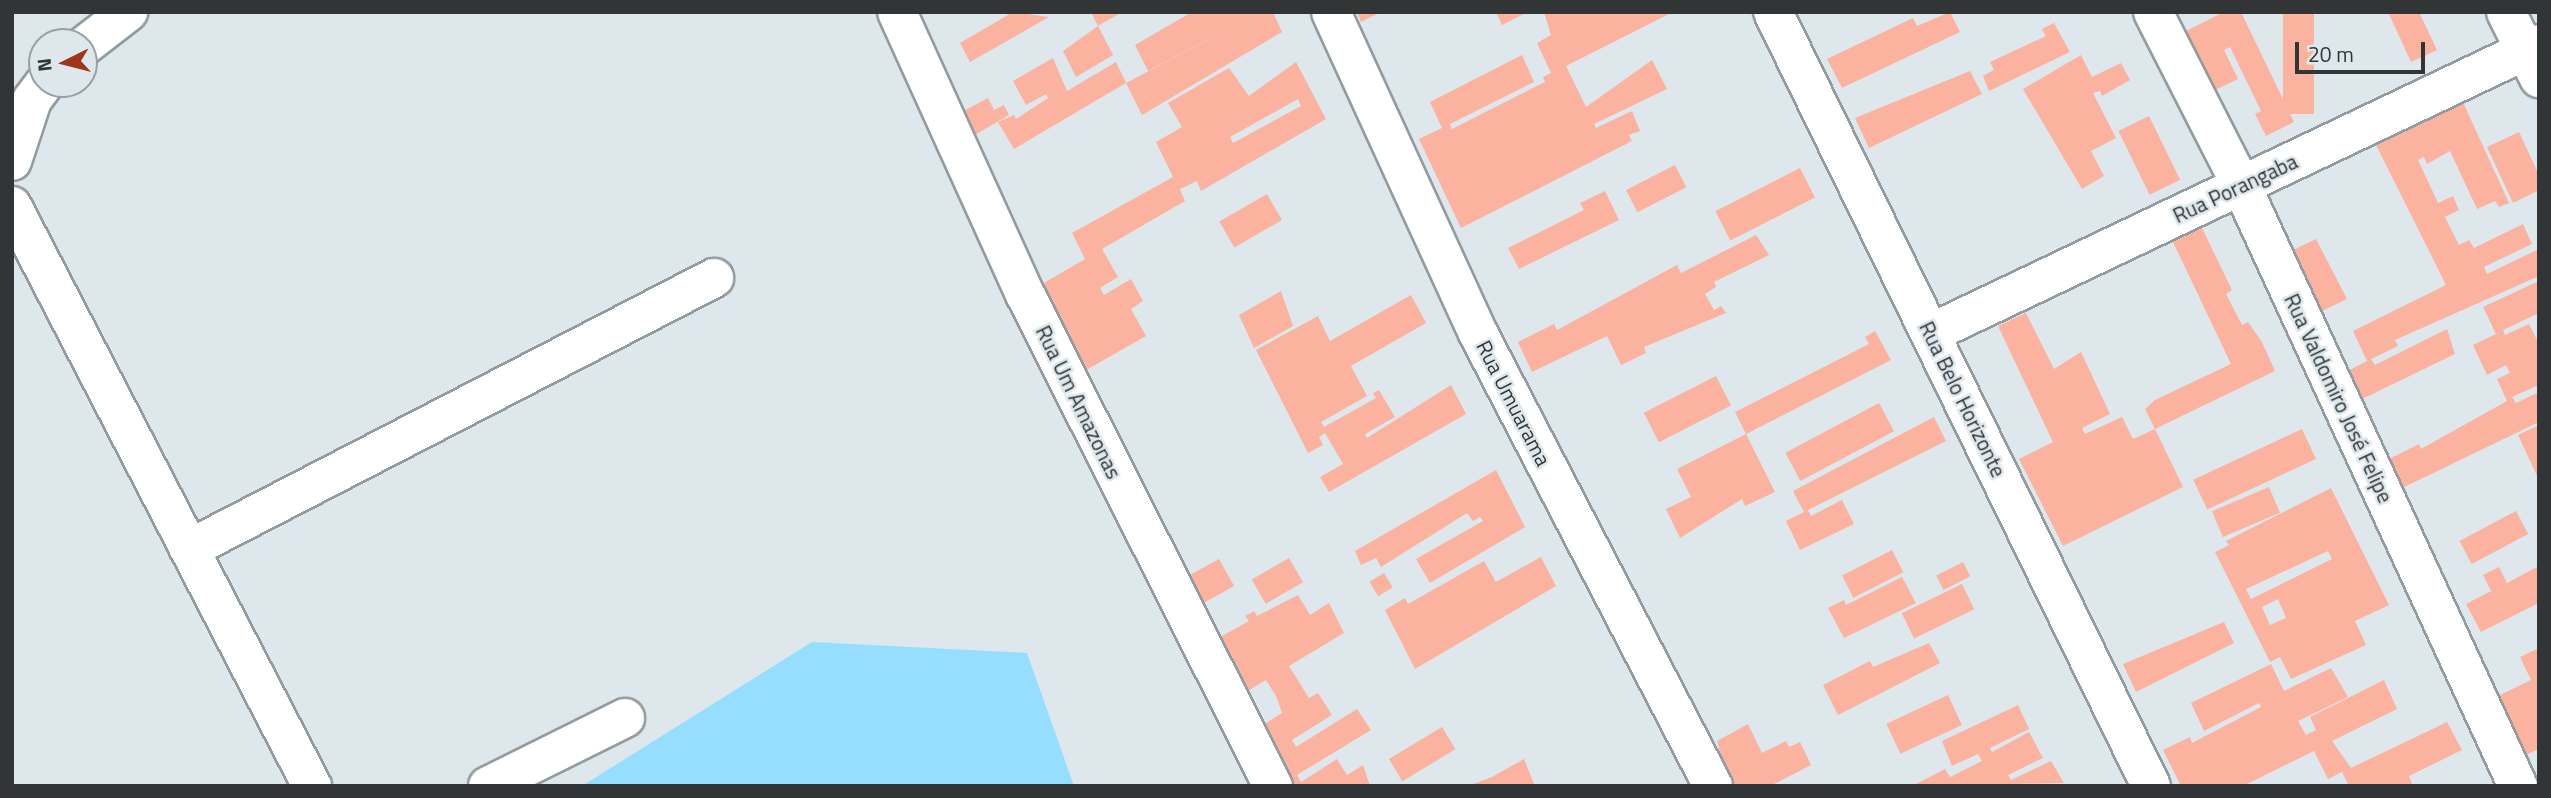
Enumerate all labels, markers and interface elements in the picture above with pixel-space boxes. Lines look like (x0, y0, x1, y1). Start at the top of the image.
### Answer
north arrow (28, 28, 98, 98)
scale bar (2299, 28, 2428, 72)
text: 20 m (2308, 38, 2354, 70)
text: N (28, 57, 59, 73)
street label: Rua Porangaba (2169, 148, 2301, 228)
street label: Rua Valdomiro José Felipe (2279, 289, 2399, 507)
street label: Rua Belo Horizonte (1914, 317, 2012, 481)
street label: Rua Um Amazonas (1031, 321, 1127, 483)
street label: Rua Umuarama (1471, 336, 1557, 470)

